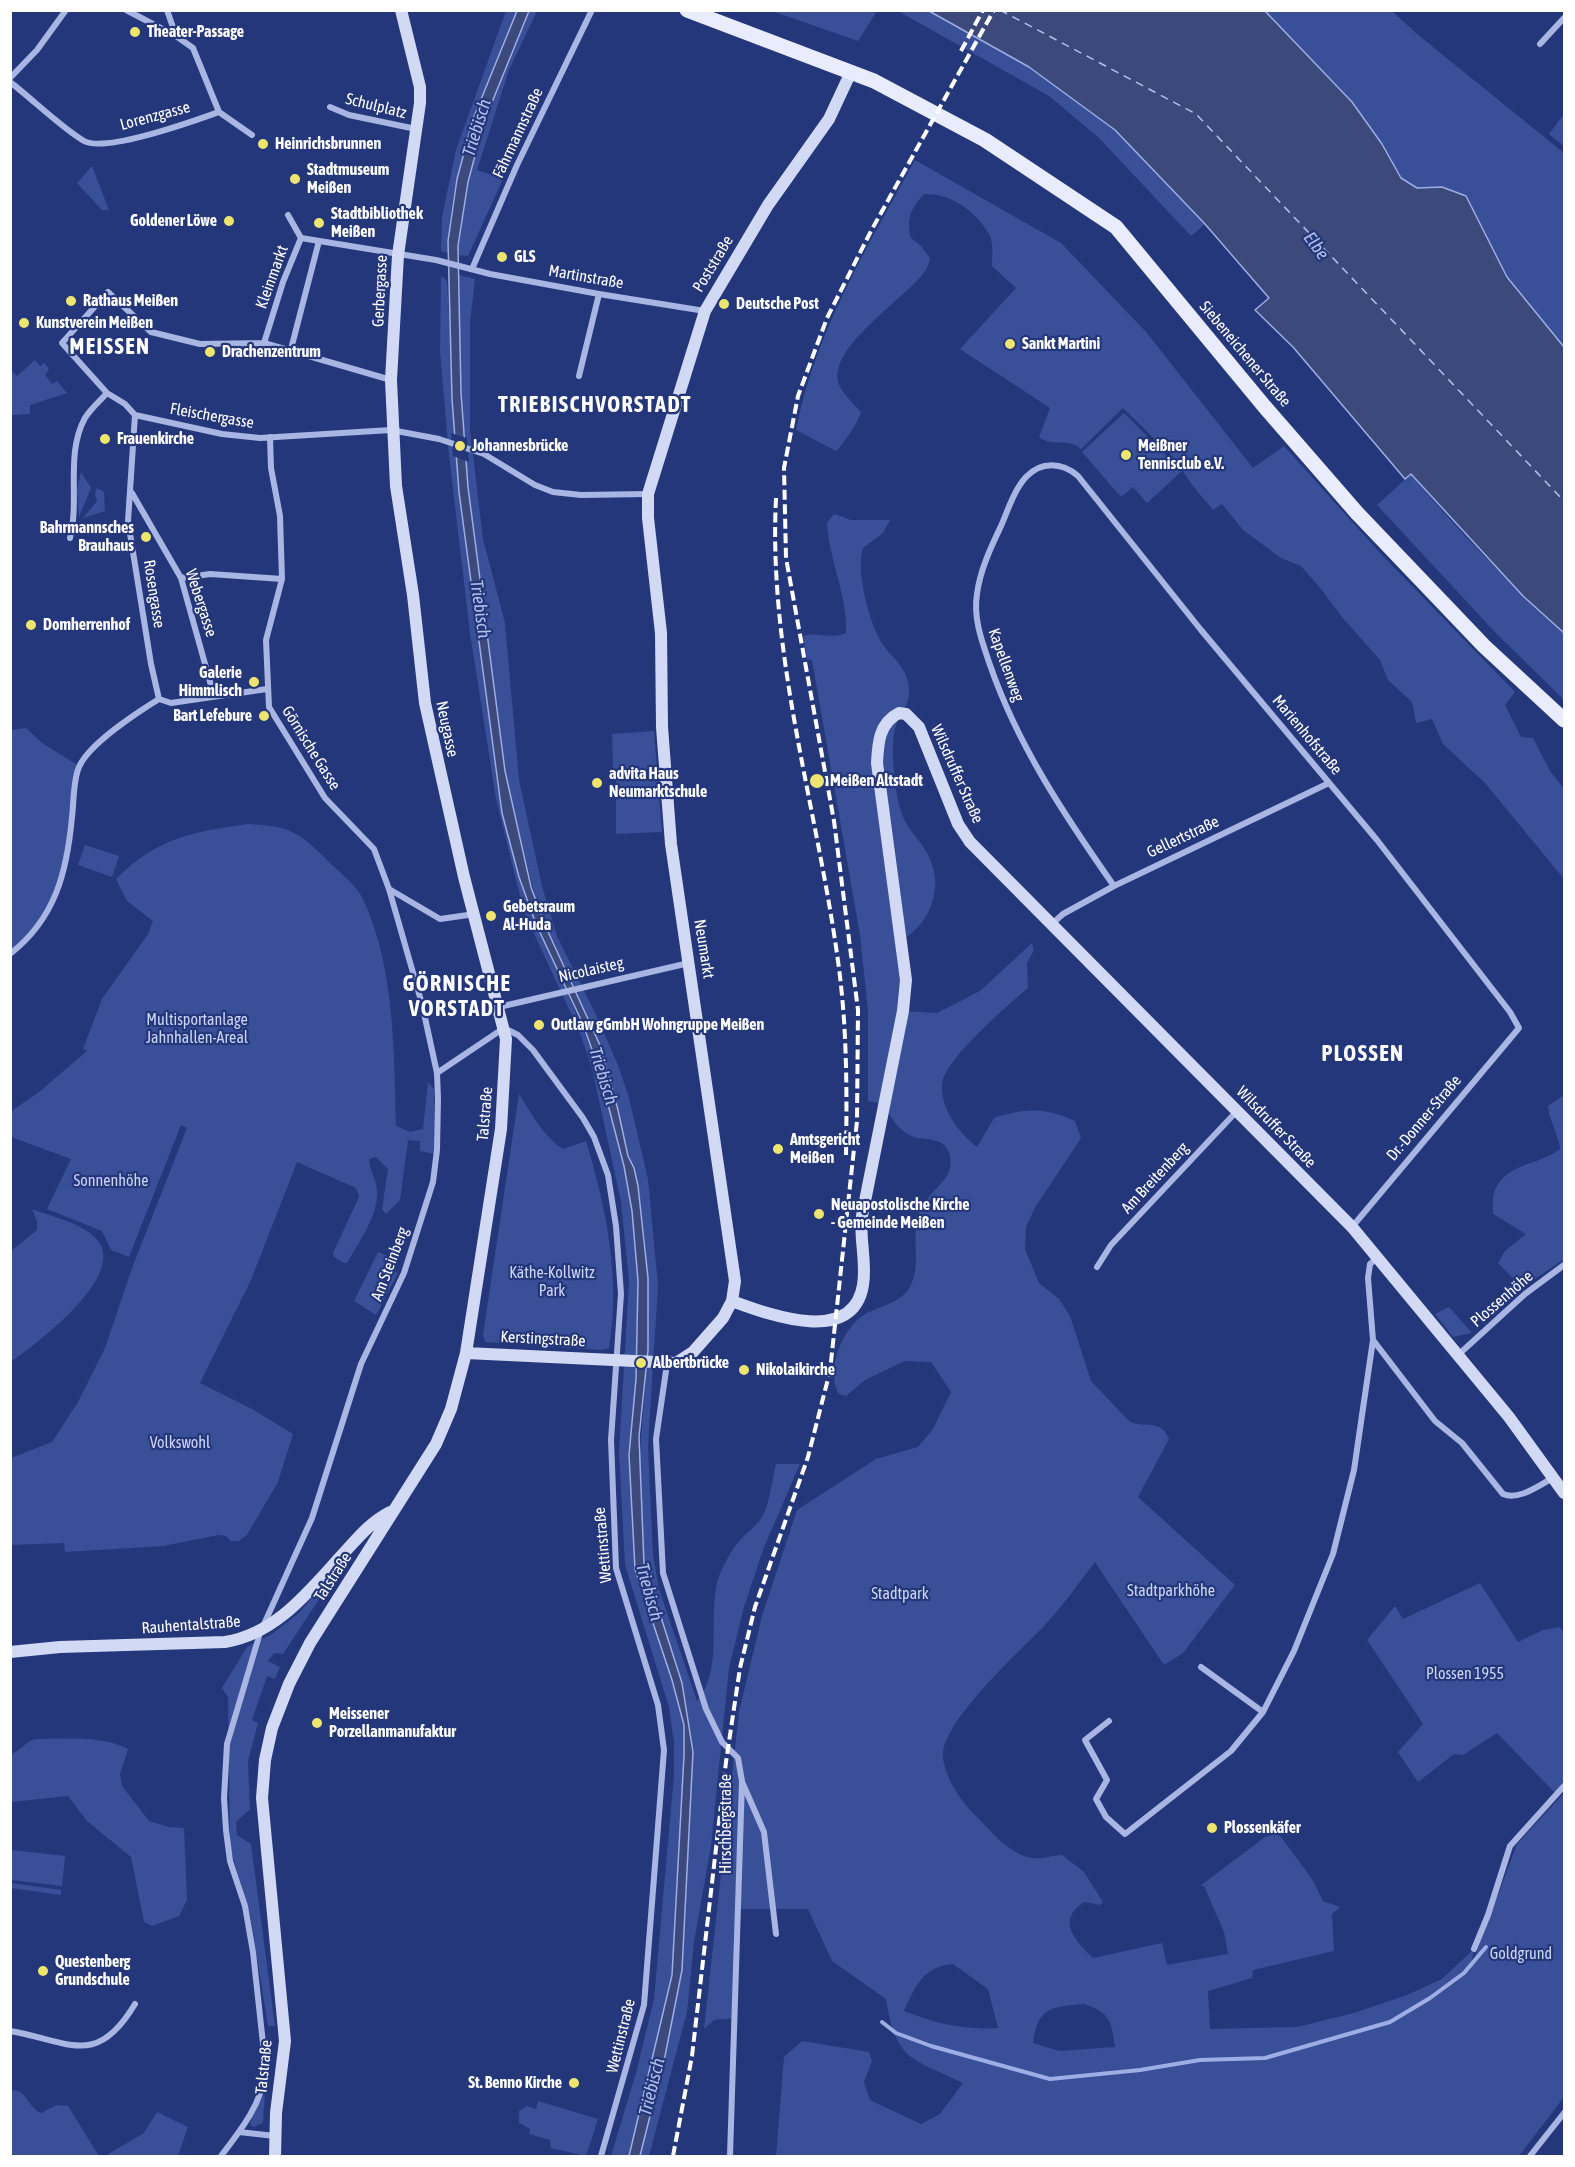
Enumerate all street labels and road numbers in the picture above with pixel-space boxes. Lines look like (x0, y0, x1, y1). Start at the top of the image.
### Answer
street label: Fährmannstraße (489, 85, 547, 181)
street label: Schulplatz (344, 89, 408, 123)
street label: Lorenzgasse (118, 97, 192, 135)
street label: Poststraße (689, 232, 737, 296)
street label: Kleinmarkt (252, 243, 292, 311)
street label: Gerbergasse (369, 254, 391, 328)
street label: Martinstraße (547, 261, 625, 293)
street label: Siebeneichener Straße (1195, 297, 1295, 411)
street label: Fleischergasse (169, 399, 255, 433)
street label: Rosengasse (139, 559, 169, 629)
street label: Webergasse (181, 567, 221, 639)
street label: Kapellenweg (984, 626, 1028, 704)
street label: Marienhofstraße (1268, 691, 1346, 779)
street label: Neugasse (432, 699, 462, 759)
street label: Görnische Gasse (278, 702, 344, 794)
street label: Wilsdruffer Straße (927, 722, 987, 826)
street label: Gellertstraße (1144, 812, 1222, 862)
street label: Neumarkt (690, 918, 718, 980)
street label: Nicolaisteg (557, 953, 625, 987)
street label: Dr.-Donner-Straße (1383, 1071, 1465, 1165)
street label: Wilsdruffer Straße (1232, 1082, 1320, 1172)
street label: Talstraße (473, 1086, 497, 1142)
street label: Am Breitenberg (1117, 1138, 1193, 1218)
street label: Am Steinberg (367, 1224, 413, 1304)
street label: Plossenhöhe (1467, 1267, 1537, 1331)
street label: Kerstingstraße (500, 1327, 586, 1351)
street label: Wettinstraße (590, 1506, 616, 1584)
street label: Talstraße (310, 1549, 356, 1605)
street label: Rauhentalstraße (141, 1612, 241, 1638)
street label: Hirschbergstraße (716, 1774, 736, 1874)
street label: Wettinstraße (603, 1997, 639, 2075)
street label: Talstraße (252, 2039, 276, 2095)

